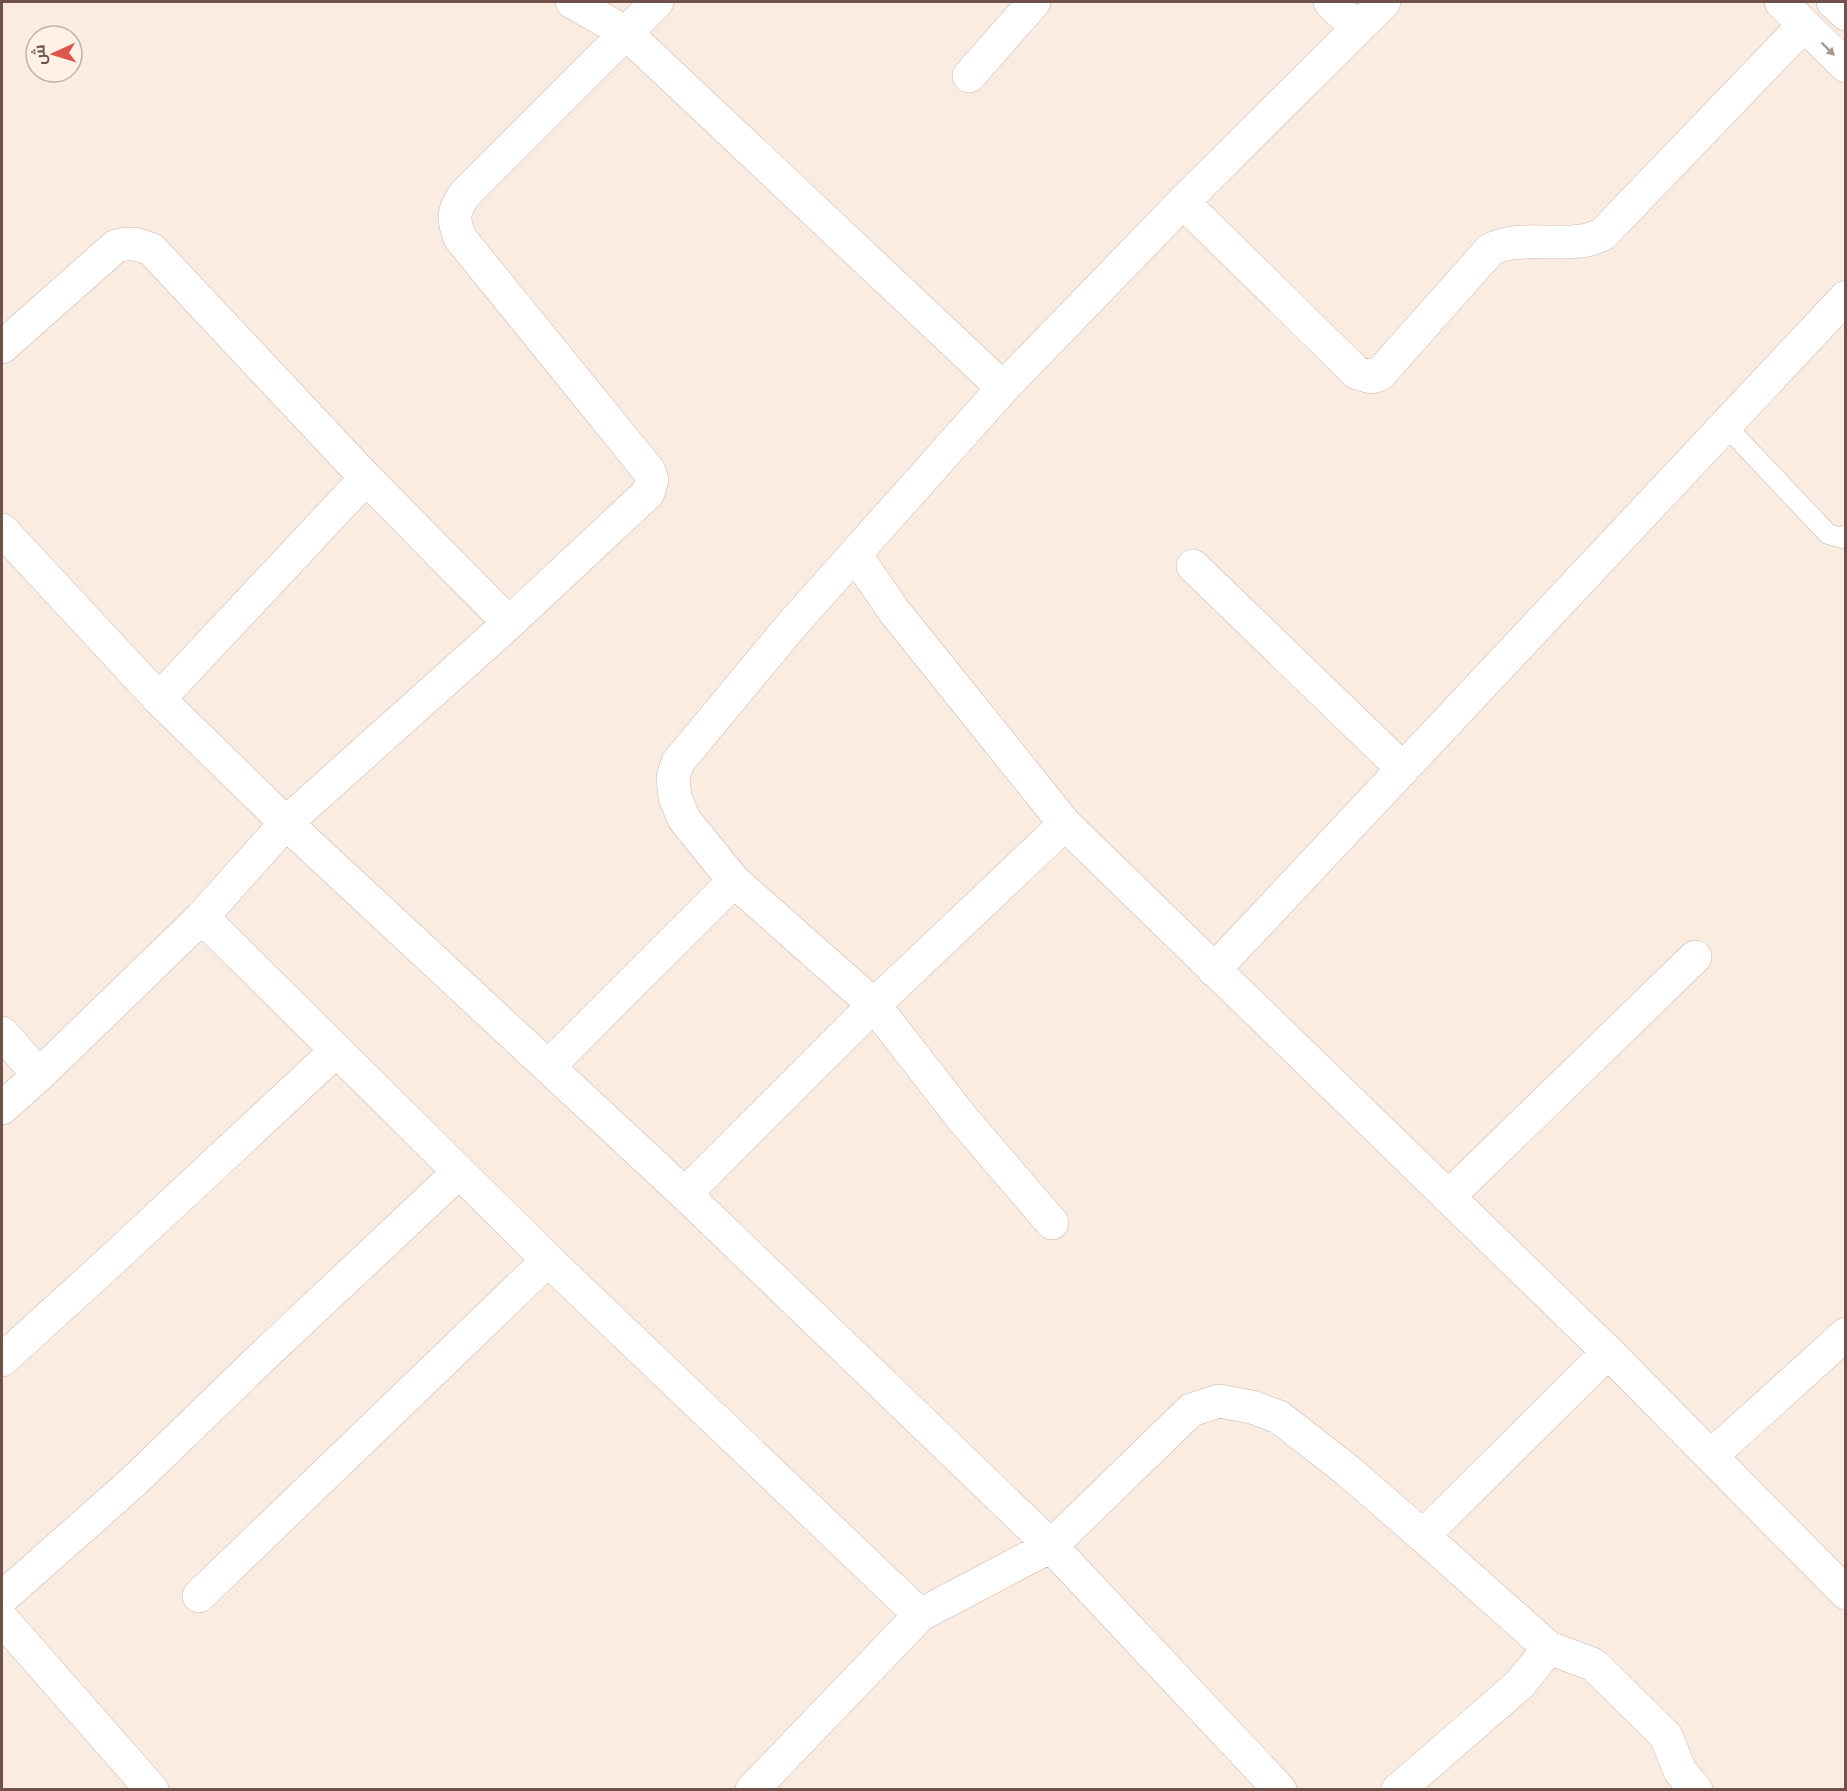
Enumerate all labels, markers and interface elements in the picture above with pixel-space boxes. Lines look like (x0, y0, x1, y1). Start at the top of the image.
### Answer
north arrow (24, 24, 84, 84)
one-way arrow (1821, 41, 1835, 56)
text: ش (28, 44, 50, 66)

